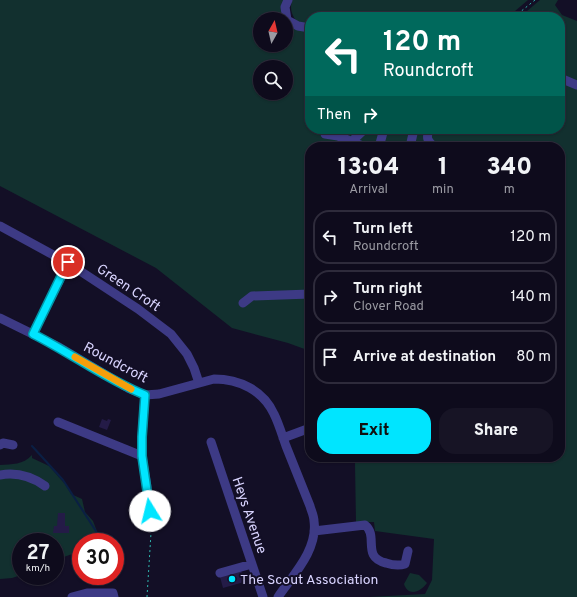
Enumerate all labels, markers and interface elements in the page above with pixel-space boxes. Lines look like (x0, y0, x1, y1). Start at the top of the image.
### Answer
north arrow (253, 12, 293, 52)
map controls (253, 12, 293, 100)
text: 120 m (383, 25, 461, 61)
icon: left (317, 28, 369, 80)
button: search (253, 60, 293, 100)
text: Roundcroft (383, 60, 474, 83)
icon: right (359, 104, 381, 126)
text: Then (317, 106, 351, 125)
text: 13:04 (338, 153, 399, 183)
text: 1 (438, 153, 448, 183)
text: 340 (486, 153, 532, 183)
text: Arrival (349, 182, 388, 198)
text: min (432, 182, 454, 198)
text: m (504, 182, 515, 198)
text: Turn left (353, 220, 413, 239)
icon: left (319, 226, 341, 248)
text: 120 m (510, 228, 551, 247)
text: Roundcroft (353, 239, 419, 255)
pin (51, 245, 85, 279)
icon: arrive (57, 251, 79, 273)
street label: Green Croft (93, 261, 163, 316)
text: Turn right (353, 280, 422, 299)
icon: right (319, 286, 341, 308)
text: 140 m (511, 288, 551, 307)
text: Clover Road (353, 299, 424, 315)
street label: Roundcroft (80, 339, 150, 387)
icon: arrive (319, 346, 341, 368)
text: Arrive at destination (353, 348, 496, 367)
text: 80 m (516, 348, 551, 367)
button: Exit (317, 408, 431, 454)
button: Share (439, 408, 553, 454)
street label: Heys Avenue (227, 475, 270, 556)
position arrow (129, 490, 171, 532)
speed limit sign: 30 (72, 533, 124, 585)
text: 27 (27, 541, 49, 567)
text: km/h (26, 562, 50, 575)
place label: The Scout Association (240, 572, 378, 589)
marker: The Scout Association (227, 574, 237, 584)

